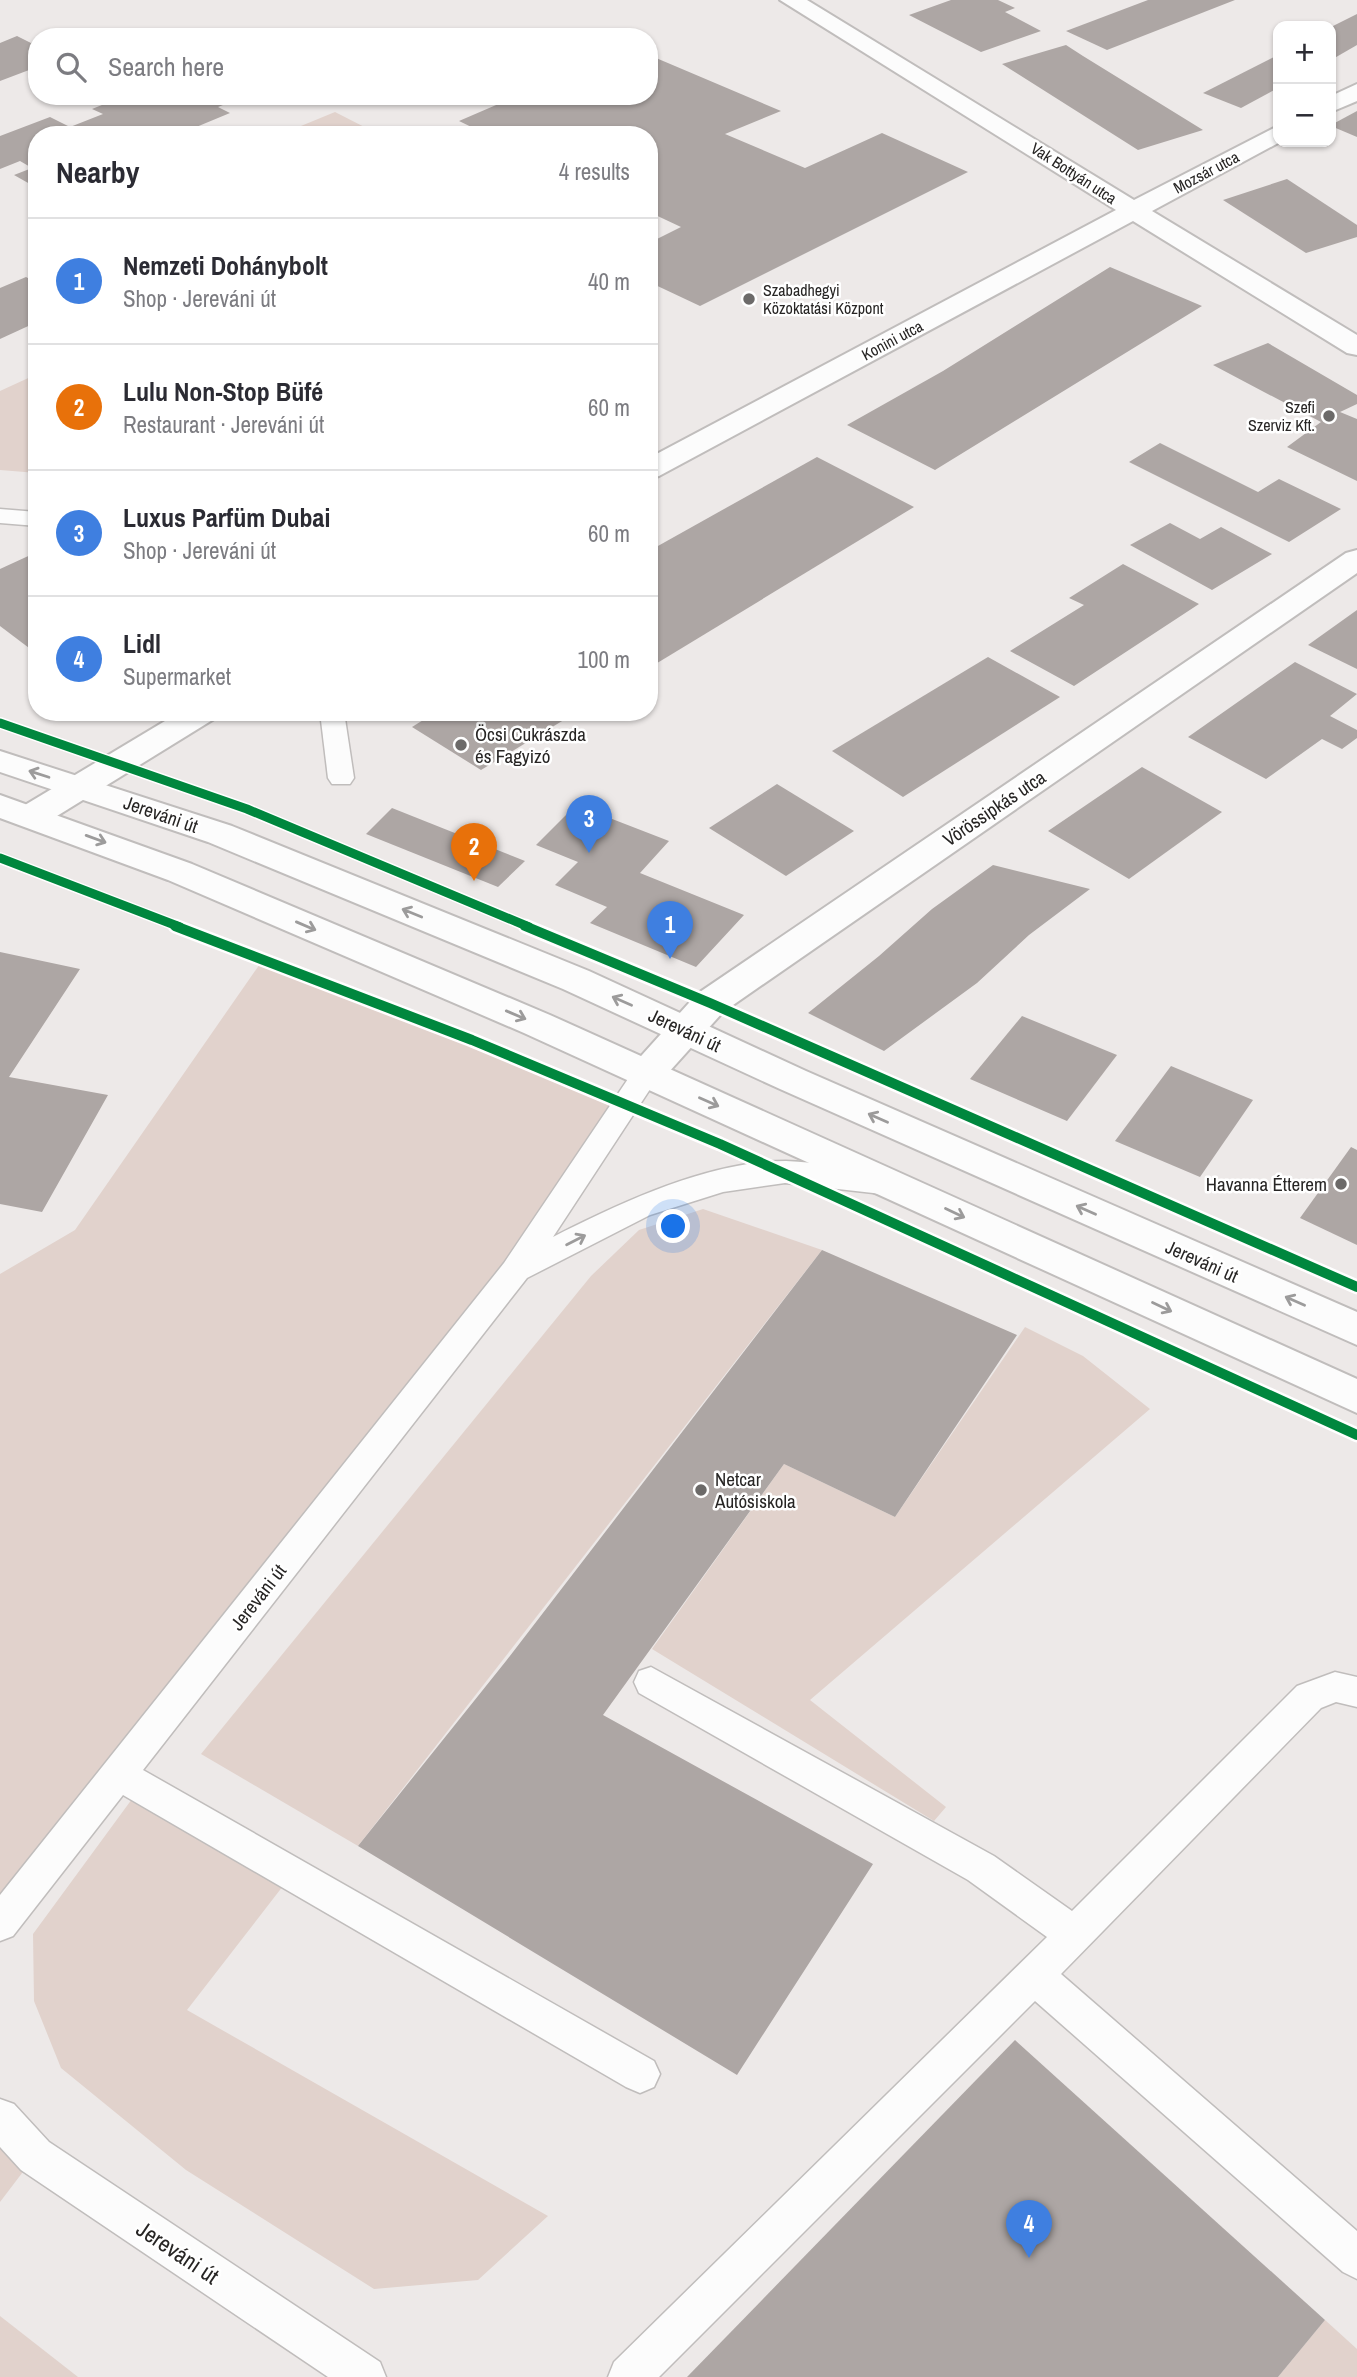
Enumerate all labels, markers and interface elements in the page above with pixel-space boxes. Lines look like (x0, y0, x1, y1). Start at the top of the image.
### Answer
map controls (1273, 21, 1336, 147)
button: + (1273, 21, 1336, 84)
search box (28, 28, 658, 105)
icon: search (52, 48, 90, 86)
text: Search here (108, 49, 224, 84)
button: − (1273, 84, 1336, 147)
street label: Vak Bottyán utca (1027, 137, 1122, 209)
street label: Mozsár utca (1169, 145, 1243, 198)
text: Nearby (56, 152, 139, 192)
text: 4 results (559, 156, 630, 187)
text: Nemzeti Dohánybolt (123, 248, 328, 283)
text: 1 (74, 266, 84, 297)
text: 40 m (588, 266, 630, 297)
place label: Szabadhegyi Közoktatási Központ (763, 279, 884, 319)
text: Shop · Jereváni út (123, 283, 276, 314)
marker: Szabadhegyi Közoktatási Központ (741, 291, 757, 307)
street label: Konini utca (858, 314, 927, 365)
text: Lulu Non-Stop Büfé (123, 374, 323, 409)
text: 2 (74, 392, 84, 423)
text: 60 m (588, 392, 630, 423)
place label: Szefi Szerviz Kft. (1248, 396, 1315, 436)
marker: Szefi Szerviz Kft. (1321, 408, 1337, 424)
text: Restaurant · Jereváni út (123, 409, 324, 440)
text: Luxus Parfüm Dubai (123, 500, 330, 535)
text: 3 (74, 518, 84, 549)
text: 60 m (588, 518, 630, 549)
text: Shop · Jereváni út (123, 535, 276, 566)
text: Lidl (123, 626, 161, 661)
text: 4 (74, 644, 84, 675)
text: 100 m (578, 644, 630, 675)
text: Supermarket (123, 661, 231, 692)
place label: Öcsi Cukrászda és Fagyizó (475, 721, 586, 769)
marker: Öcsi Cukrászda és Fagyizó (453, 737, 469, 753)
street label: Vörössipkás utca (938, 764, 1051, 852)
one-way arrow (29, 766, 51, 779)
street label: Jereváni út (120, 789, 202, 839)
pin: 3 (566, 795, 612, 853)
pin: 2 (451, 823, 497, 881)
one-way arrow (85, 834, 107, 846)
pin: 1 (647, 901, 693, 959)
one-way arrow (402, 905, 424, 918)
one-way arrow (295, 920, 317, 933)
one-way arrow (612, 994, 633, 1007)
street label: Jereváni út (645, 1002, 726, 1058)
one-way arrow (504, 1009, 526, 1022)
one-way arrow (698, 1096, 719, 1109)
one-way arrow (868, 1111, 889, 1124)
place label: Havanna Étterem (1206, 1171, 1327, 1197)
marker: Havanna Étterem (1333, 1176, 1349, 1192)
one-way arrow (1076, 1202, 1098, 1215)
one-way arrow (944, 1207, 965, 1220)
your location (656, 1209, 690, 1243)
one-way arrow (565, 1232, 585, 1246)
street label: Jereváni út (1161, 1233, 1243, 1289)
one-way arrow (1284, 1294, 1306, 1307)
one-way arrow (1151, 1301, 1172, 1315)
place label: Netcar Autósiskola (714, 1466, 796, 1514)
marker: Netcar Autósiskola (693, 1482, 709, 1498)
street label: Jereváni út (224, 1558, 292, 1635)
pin: 4 (1006, 2200, 1052, 2258)
street label: Jereváni út (131, 2213, 225, 2291)

